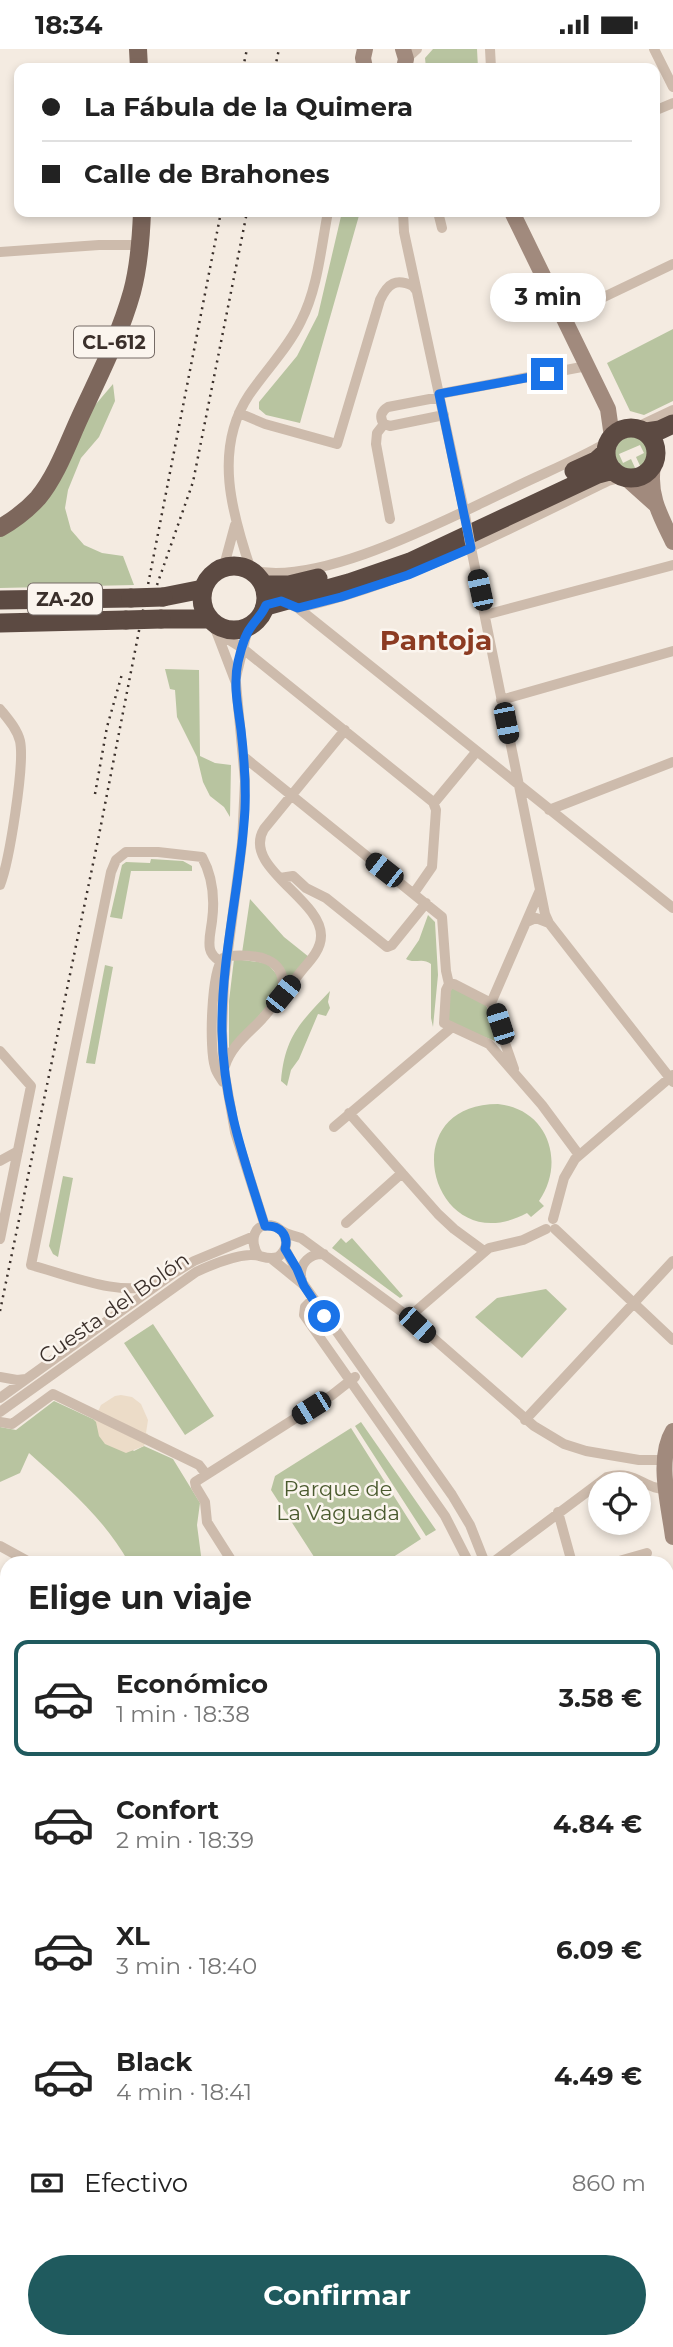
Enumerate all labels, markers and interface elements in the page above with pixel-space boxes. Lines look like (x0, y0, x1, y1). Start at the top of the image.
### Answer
text: 18:34 (35, 9, 102, 41)
text: La Fábula de la Quimera (84, 91, 413, 123)
text: Calle de Brahones (84, 158, 329, 190)
callout: 3 min (489, 273, 605, 321)
text: 3 min (514, 283, 582, 311)
road number: CL-612 (74, 327, 154, 357)
route end (531, 358, 563, 390)
car (466, 567, 495, 613)
road number: ZA-20 (28, 583, 102, 615)
district label: Pantoja (380, 623, 492, 657)
car (492, 700, 521, 746)
car (361, 849, 408, 891)
car (262, 971, 305, 1017)
car (484, 1001, 517, 1047)
street label: Cuesta del Bolón (34, 1246, 194, 1369)
route start (308, 1300, 340, 1332)
car (395, 1303, 440, 1347)
car (288, 1388, 335, 1428)
map controls (588, 1472, 651, 1535)
button: locate (588, 1472, 651, 1535)
park label: Parque de La Vaguada (276, 1476, 400, 1525)
text: Elige un viaje (28, 1578, 252, 1617)
icon: car (32, 1667, 95, 1730)
text: Económico (116, 1668, 268, 1700)
text: 3.58 € (559, 1682, 642, 1714)
text: 1 min · 18:38 (116, 1700, 250, 1728)
icon: car (32, 1793, 95, 1856)
text: Confort (116, 1794, 219, 1826)
text: 4.84 € (553, 1808, 642, 1840)
text: 2 min · 18:39 (116, 1826, 254, 1854)
icon: car (32, 1919, 95, 1982)
text: XL (116, 1920, 150, 1952)
text: 6.09 € (556, 1934, 642, 1966)
text: 3 min · 18:40 (116, 1952, 257, 1980)
icon: car (32, 2045, 95, 2108)
text: Black (116, 2046, 192, 2078)
text: 4.49 € (554, 2060, 642, 2092)
text: 4 min · 18:41 (116, 2078, 252, 2106)
icon: cash (28, 2164, 66, 2202)
text: Efectivo (84, 2167, 188, 2199)
text: 860 m (572, 2169, 646, 2197)
button: Confirmar (28, 2255, 646, 2335)

